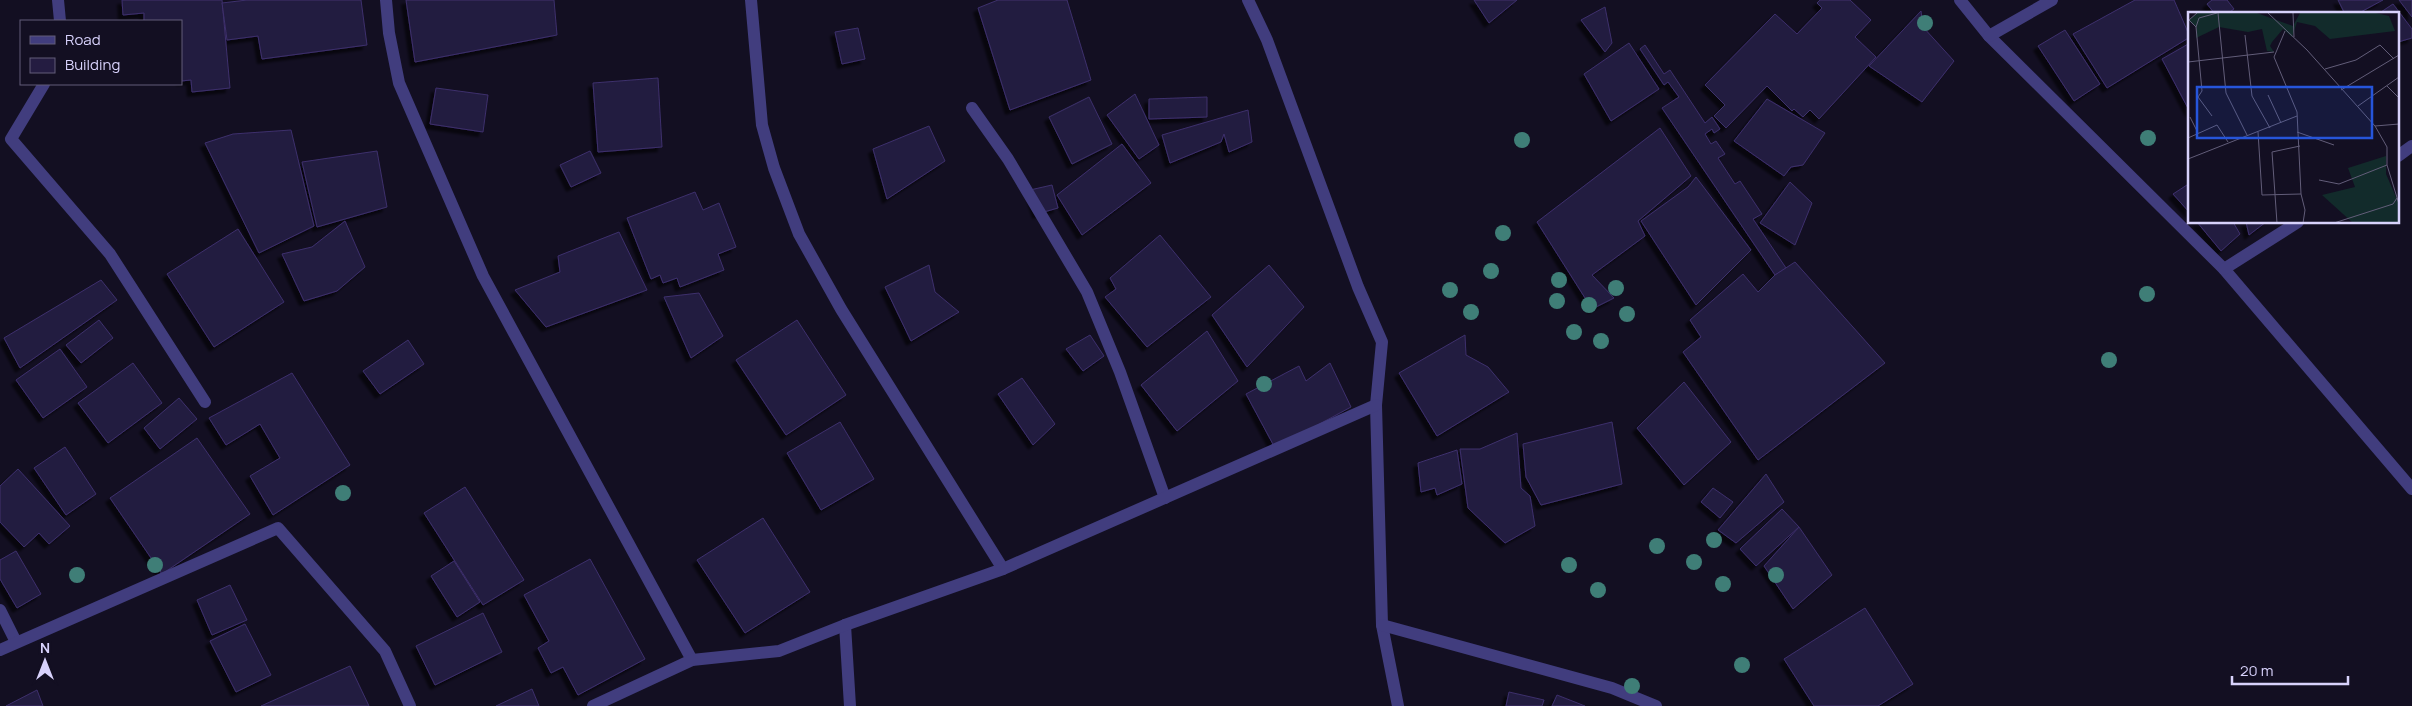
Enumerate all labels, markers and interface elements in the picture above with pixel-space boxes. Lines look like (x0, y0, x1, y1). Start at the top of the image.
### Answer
inset map (2188, 12, 2400, 224)
legend (20, 20, 182, 85)
text: Road (65, 29, 101, 50)
text: Building (65, 54, 120, 75)
north arrow (20, 636, 70, 686)
text: N (40, 638, 50, 657)
scale bar (2232, 654, 2348, 686)
text: 20 m (2240, 660, 2273, 681)

